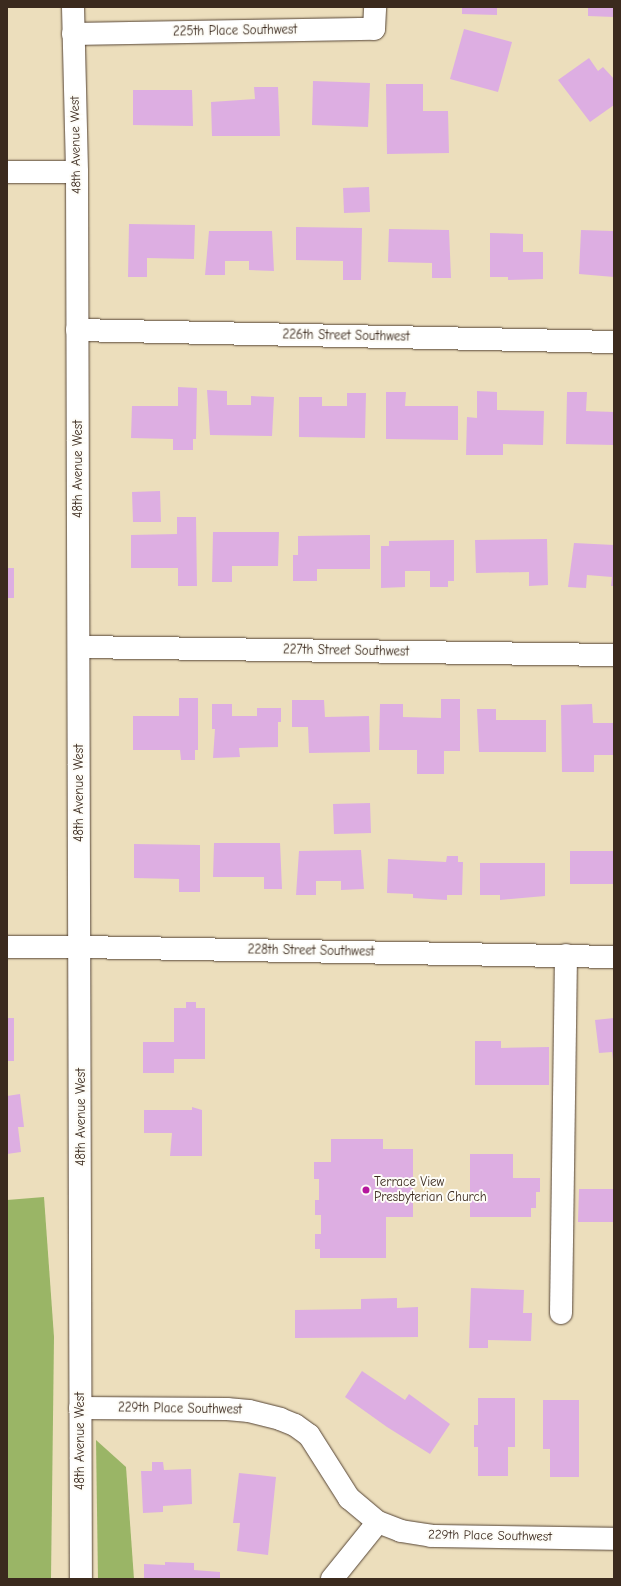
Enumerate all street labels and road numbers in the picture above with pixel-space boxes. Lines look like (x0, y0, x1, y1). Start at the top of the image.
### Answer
street label: 225th Place Southwest (173, 22, 297, 40)
street label: 48th Avenue West (67, 96, 85, 194)
street label: 226th Street Southwest (282, 327, 410, 345)
street label: 48th Avenue West (70, 420, 86, 518)
street label: 227th Street Southwest (283, 642, 409, 660)
street label: 48th Avenue West (71, 744, 87, 842)
street label: 228th Street Southwest (247, 942, 375, 960)
street label: 48th Avenue West (73, 1068, 89, 1166)
street label: 48th Avenue West (72, 1392, 88, 1490)
street label: 229th Place Southwest (118, 1400, 242, 1418)
street label: 229th Place Southwest (428, 1527, 552, 1545)

